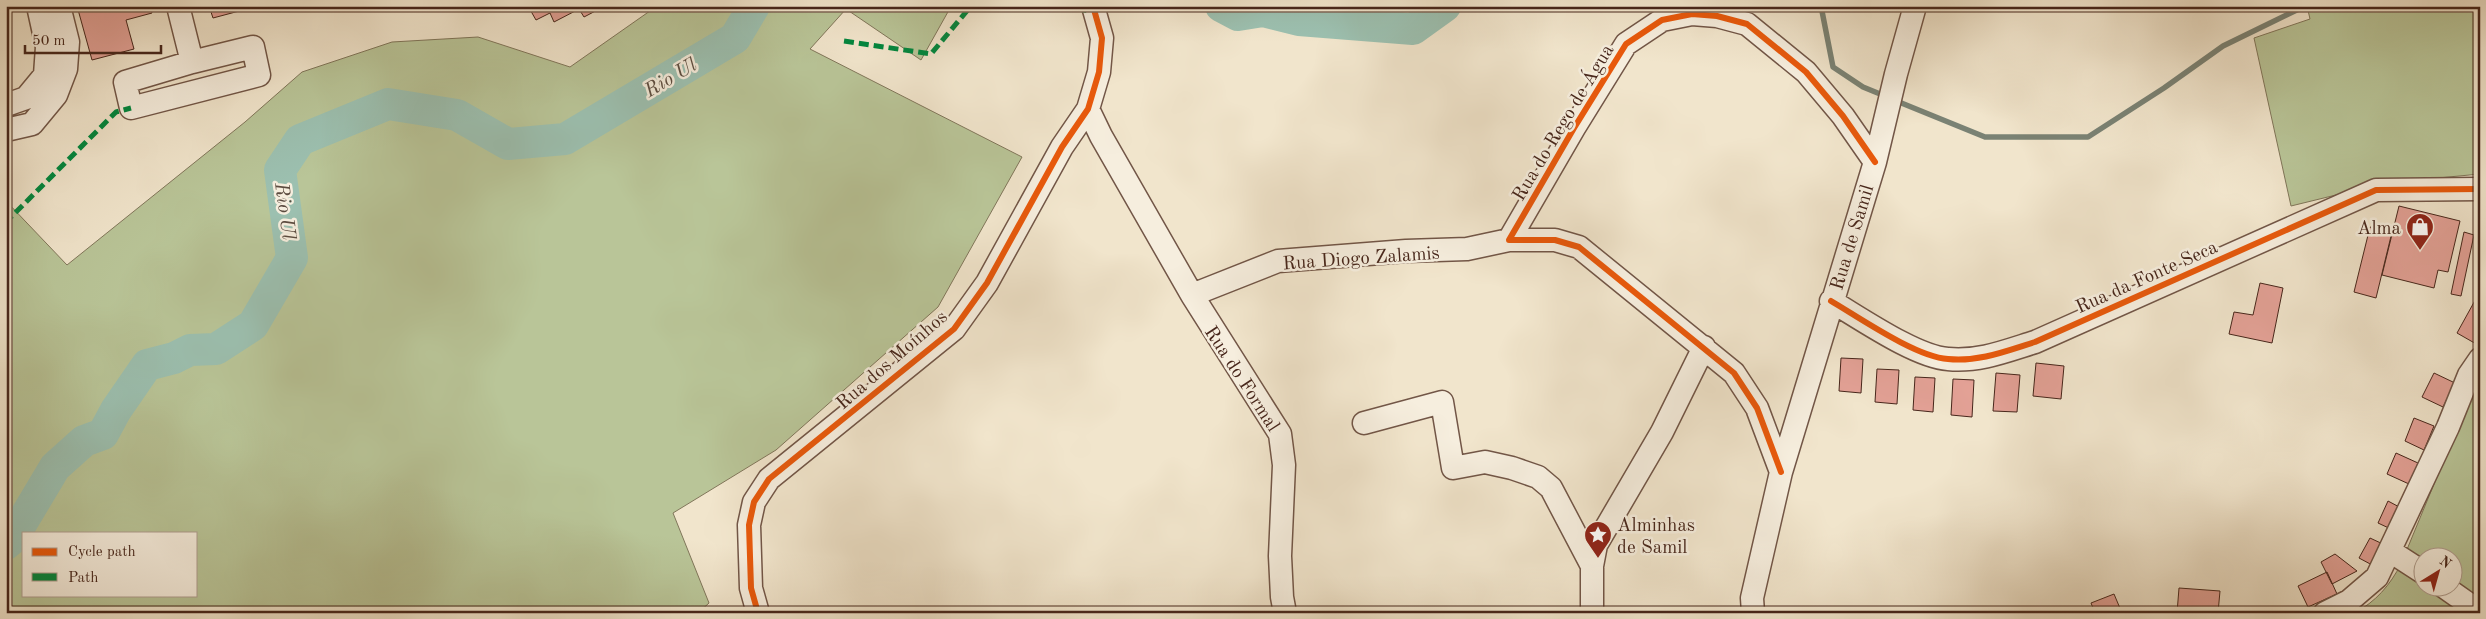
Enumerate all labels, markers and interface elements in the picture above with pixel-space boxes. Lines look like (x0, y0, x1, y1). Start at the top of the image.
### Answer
scale bar (25, 22, 161, 54)
text: 50 m (32, 34, 66, 49)
street label: Rua do Rego de Água (1507, 39, 1619, 205)
water label: Rio Ul (640, 55, 701, 103)
water label: Rio Ul (270, 180, 298, 241)
street label: Rua de Samil (1828, 183, 1878, 293)
shop icon: Alma (2405, 212, 2435, 251)
place label: Alma (2357, 220, 2402, 239)
street label: Rua da Fonte Seca (2073, 238, 2221, 318)
street label: Rua Diogo Zalamis (1282, 245, 1440, 274)
street label: Rua dos Moínhos (834, 308, 952, 414)
street label: Rua do Formal (1200, 323, 1282, 435)
place label: Alminhas de Samil (1617, 517, 1695, 558)
place icon: Alminhas de Samil (1583, 520, 1613, 559)
legend (22, 532, 198, 596)
text: Cycle path (68, 545, 136, 560)
north arrow (2414, 546, 2464, 596)
text: N (2437, 554, 2454, 571)
text: Path (68, 571, 98, 586)

